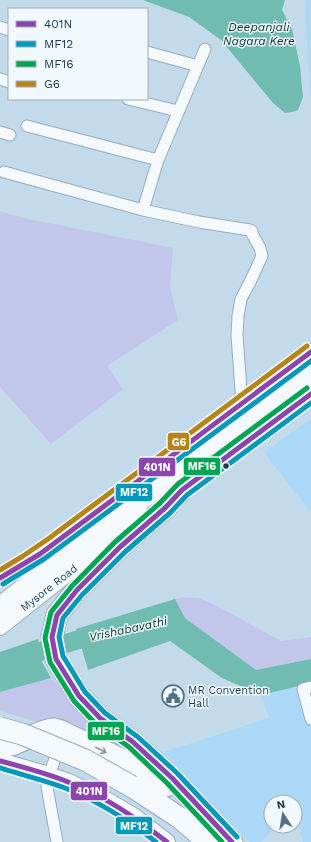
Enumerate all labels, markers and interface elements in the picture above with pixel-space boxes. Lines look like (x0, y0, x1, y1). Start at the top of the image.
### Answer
legend (8, 8, 148, 100)
text: 401N (44, 17, 72, 31)
water label: Deepanjali Nagara Kere (223, 20, 295, 48)
text: MF12 (44, 37, 73, 51)
text: MF16 (44, 57, 74, 71)
text: G6 (44, 77, 60, 91)
line badge: G6 (167, 432, 190, 451)
text: G6 (172, 436, 187, 449)
line badge: 401N (138, 457, 176, 477)
line badge: MF16 (183, 457, 221, 476)
text: MF16 (188, 460, 216, 473)
text: 401N (143, 461, 171, 474)
unlabelled marker (221, 461, 231, 471)
line badge: MF12 (115, 483, 153, 502)
text: MF12 (120, 486, 148, 499)
street label: Mysore Road (18, 562, 80, 614)
water label: Vrishabavathi (88, 614, 169, 644)
public building icon: MR Convention Hall (160, 683, 186, 709)
place label: MR Convention Hall (188, 684, 269, 710)
line badge: MF16 (87, 721, 125, 741)
text: MF16 (92, 725, 120, 738)
one-way arrow (95, 747, 107, 754)
line badge: 401N (70, 781, 108, 801)
text: 401N (75, 785, 103, 798)
north arrow (263, 794, 303, 834)
text: N (276, 798, 286, 812)
line badge: MF12 (115, 816, 153, 835)
text: MF12 (120, 820, 148, 833)

